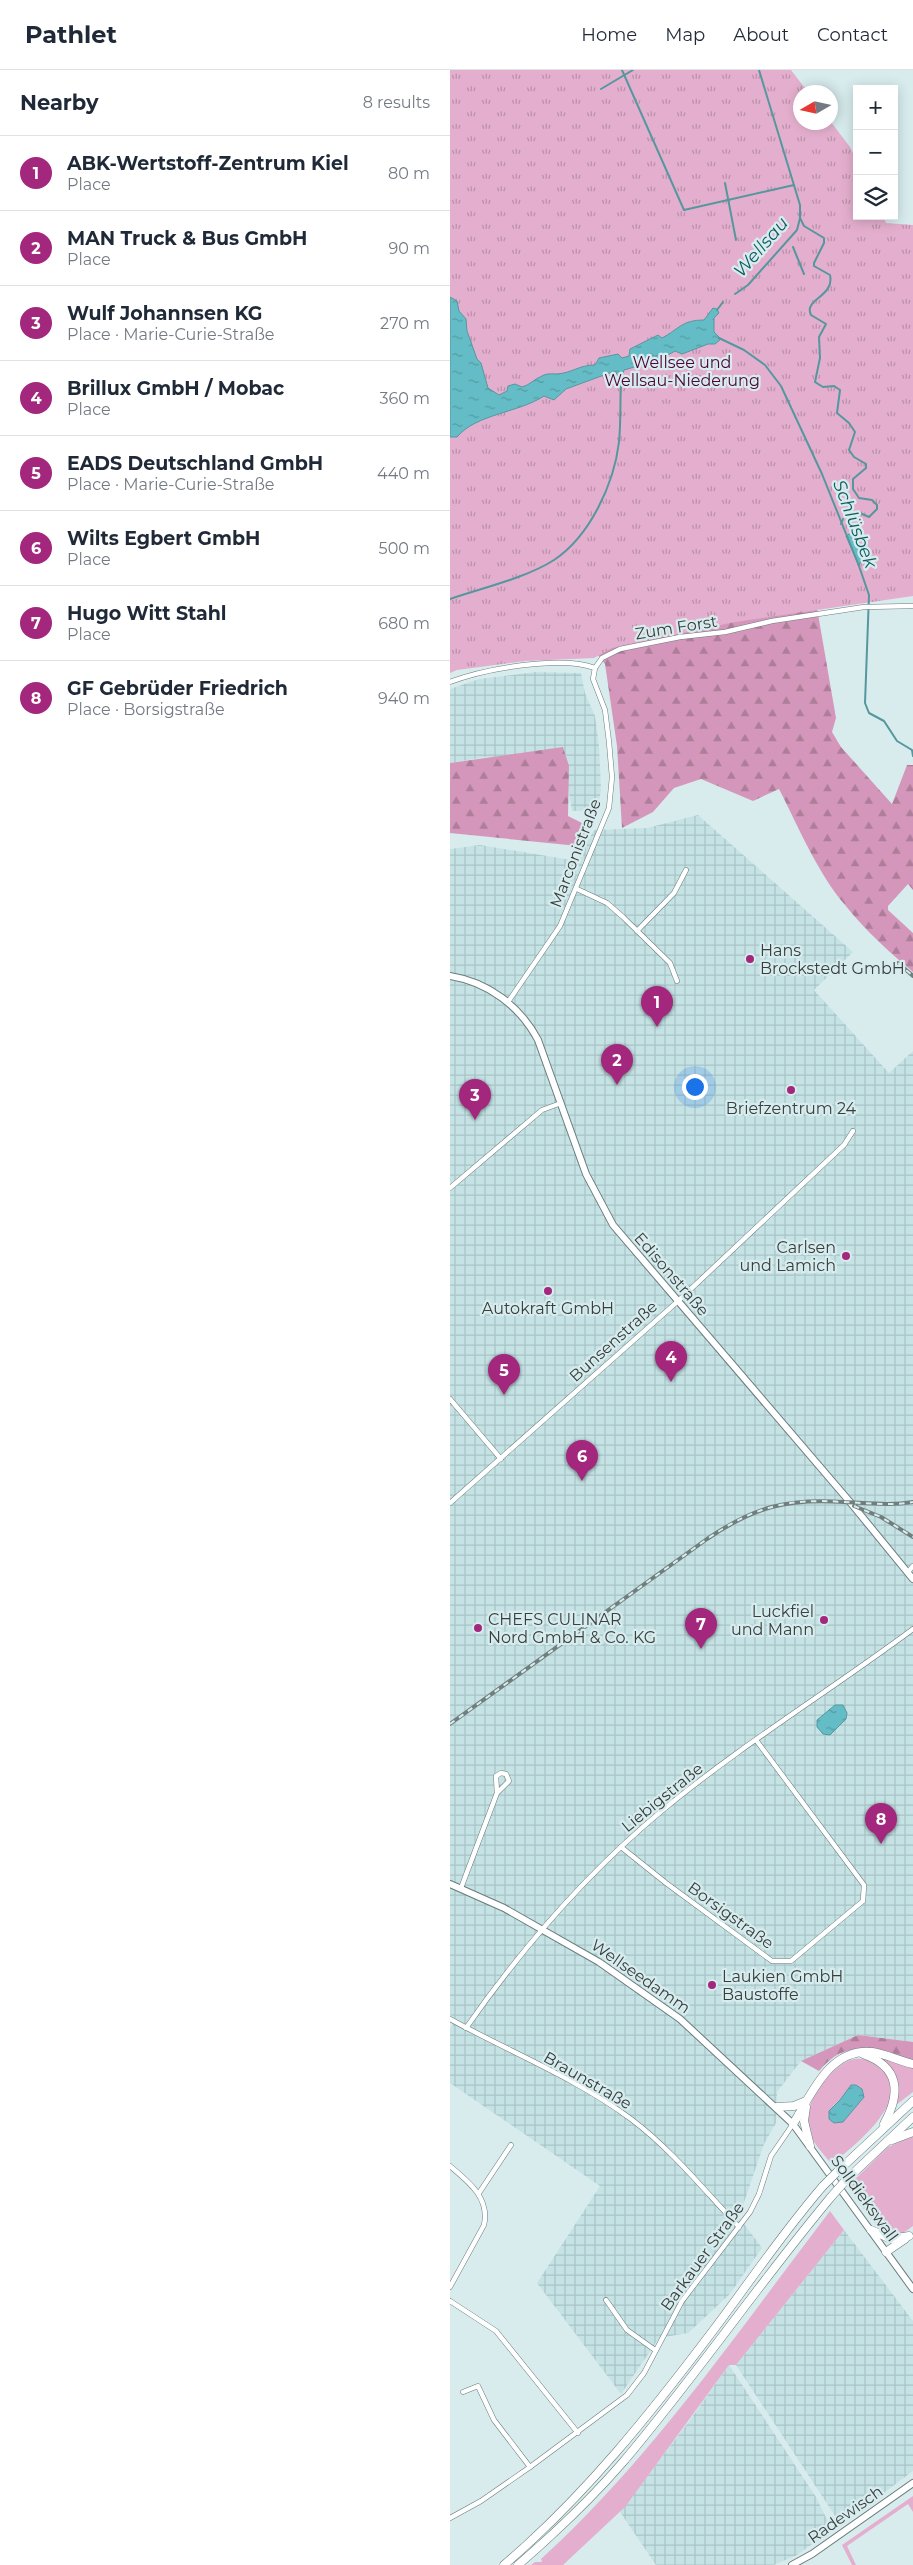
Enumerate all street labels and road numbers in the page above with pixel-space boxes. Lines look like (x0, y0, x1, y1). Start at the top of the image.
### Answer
street label: Zum Forst (634, 612, 719, 643)
street label: Marconistraße (546, 796, 605, 910)
street label: Edisonstraße (630, 1229, 713, 1320)
street label: Bunsenstraße (565, 1297, 661, 1386)
street label: Liebigstraße (618, 1759, 707, 1836)
street label: Borsigstraße (684, 1878, 777, 1953)
street label: Wellseedamm (588, 1935, 694, 2018)
street label: Braunstraße (540, 2048, 635, 2113)
street label: Solldiekswall (827, 2151, 902, 2245)
street label: Barkauer Straße (657, 2198, 748, 2314)
street label: Radewisch (804, 2482, 886, 2547)

